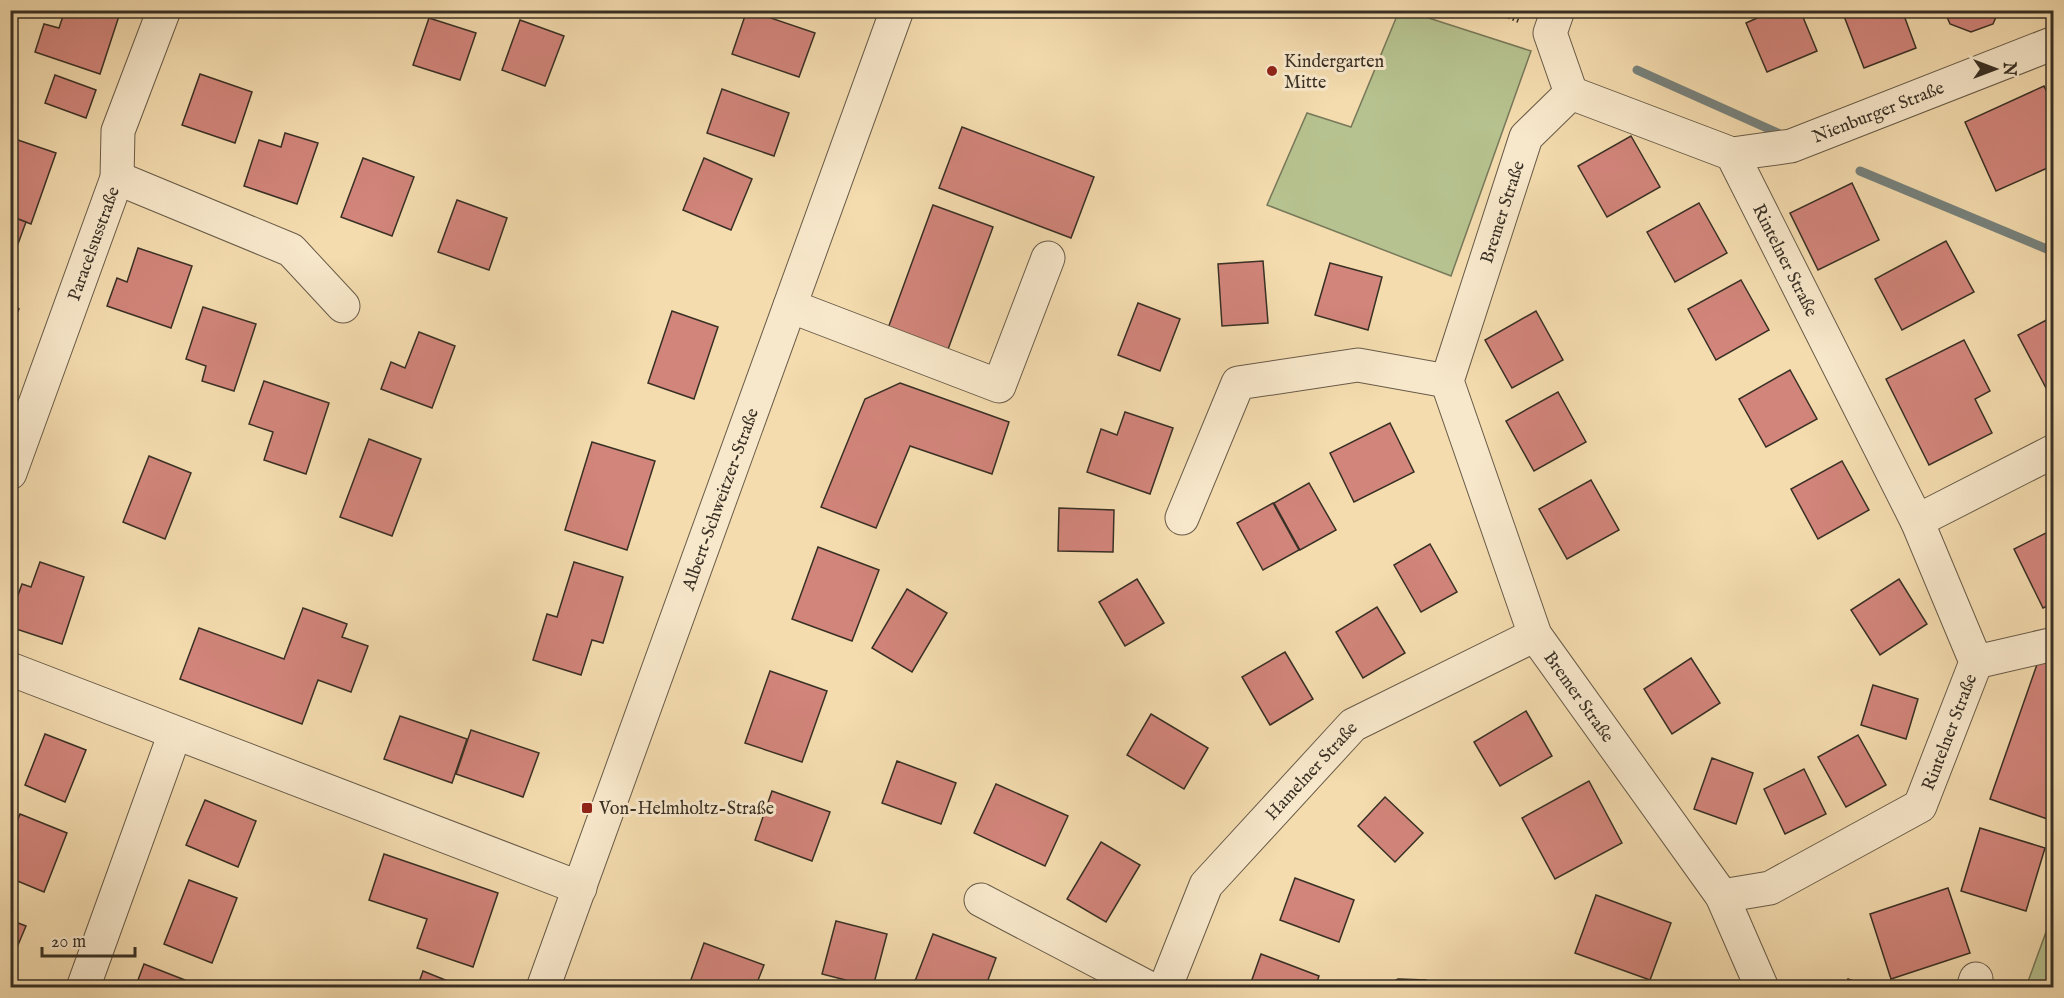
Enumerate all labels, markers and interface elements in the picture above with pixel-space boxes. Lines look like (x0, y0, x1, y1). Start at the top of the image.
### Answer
north arrow (1965, 39, 2025, 99)
place label: Kindergarten Mitte (1284, 51, 1384, 95)
text: N (1998, 61, 2018, 76)
marker: Kindergarten Mitte (1265, 64, 1279, 78)
street label: Nienburger Straße (1809, 77, 1948, 149)
street label: Bremer Straße (1476, 158, 1531, 267)
street label: Paracelsusstraße (63, 184, 126, 304)
street label: Rintelner Straße (1746, 201, 1822, 321)
street label: Albert-Schweitzer-Straße (678, 405, 765, 595)
street label: Bremer Straße (1537, 647, 1618, 748)
street label: Rintelner Straße (1918, 671, 1983, 794)
street label: Hamelner Straße (1261, 718, 1363, 826)
place label: Von-Helmholtz-Straße (598, 798, 774, 821)
marker: Von-Helmholtz-Straße (580, 801, 594, 815)
scale bar (42, 920, 135, 958)
text: 20 m (51, 931, 86, 954)

